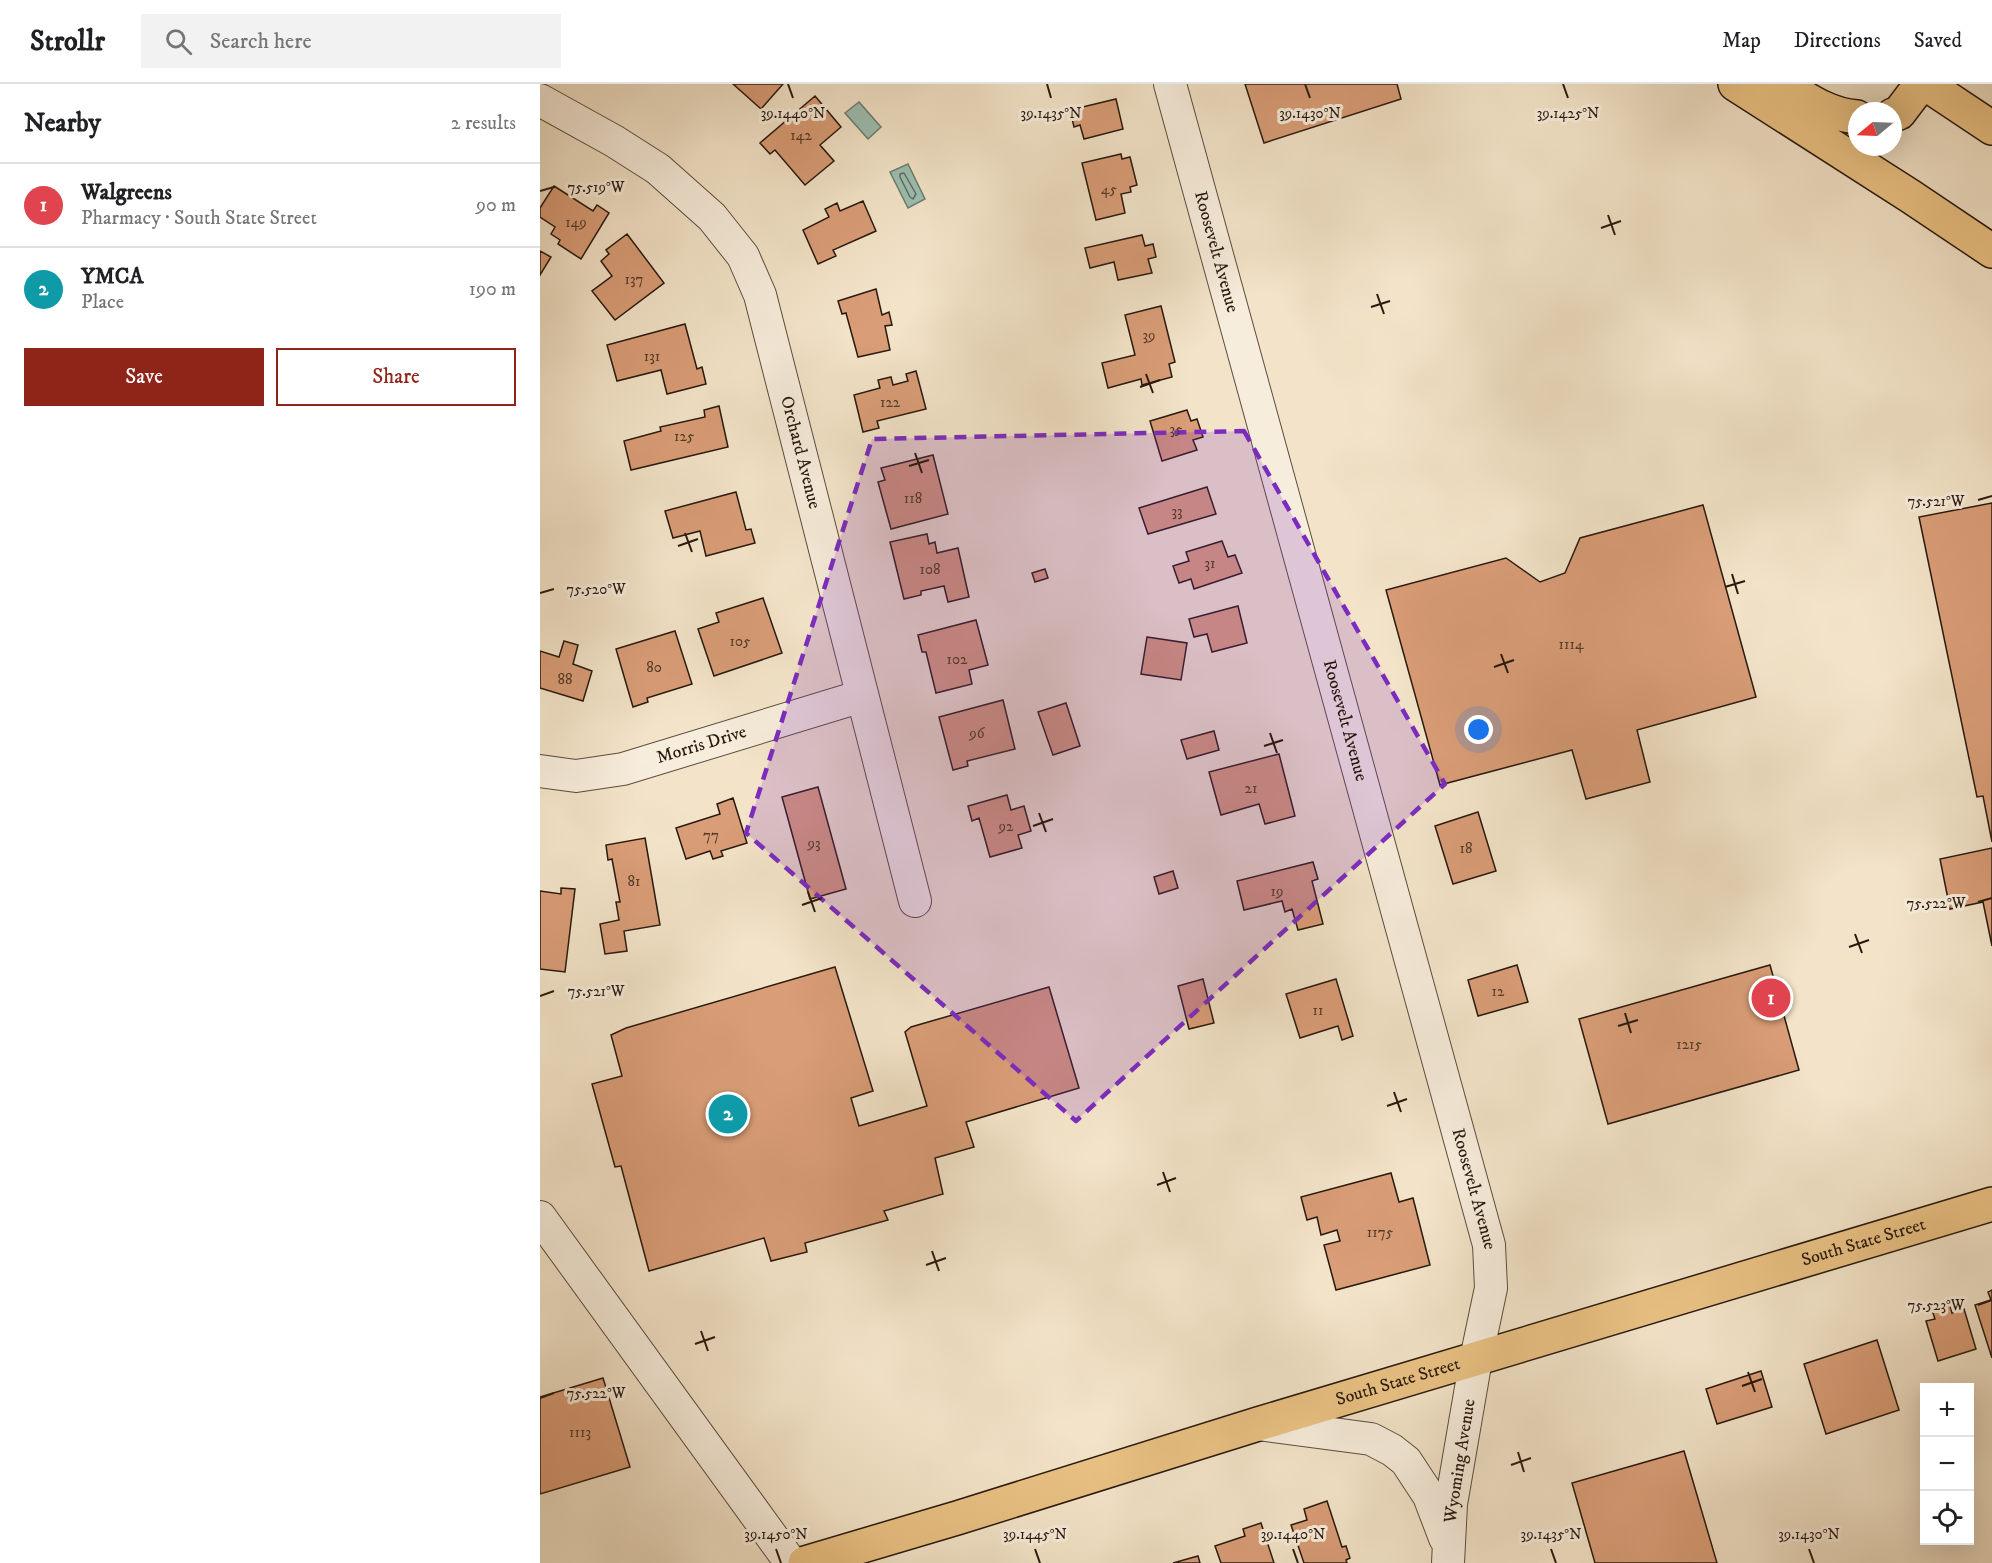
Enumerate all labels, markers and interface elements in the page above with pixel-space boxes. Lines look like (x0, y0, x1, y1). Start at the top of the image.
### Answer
search box (141, 14, 561, 68)
text: Strollr (30, 24, 105, 59)
icon: search (162, 25, 195, 58)
text: Search here (210, 28, 312, 55)
text: Map (1722, 28, 1761, 54)
text: Directions (1794, 28, 1881, 54)
text: Saved (1914, 28, 1962, 54)
north arrow (1848, 102, 1902, 156)
text: 39.1440°N (761, 104, 825, 123)
text: 39.1435°N (1021, 104, 1081, 123)
text: 39.1430°N (1279, 104, 1341, 123)
text: 39.1425°N (1537, 104, 1599, 123)
text: Nearby (24, 107, 101, 140)
text: 2 results (451, 111, 516, 136)
house number: 142 (790, 126, 812, 145)
text: 75.519°W (567, 178, 625, 197)
text: Walgreens (81, 179, 172, 206)
house number: 45 (1101, 180, 1118, 199)
street label: Roosevelt Avenue (1189, 189, 1243, 315)
text: 1 (40, 193, 47, 218)
text: 90 m (476, 193, 516, 218)
text: Pharmacy · South State Street (81, 206, 317, 231)
house number: 149 (565, 213, 587, 232)
text: YMCA (81, 263, 143, 290)
house number: 137 (624, 270, 644, 289)
text: 2 (39, 277, 48, 302)
text: 190 m (469, 277, 516, 302)
text: Place (81, 290, 124, 315)
house number: 39 (1142, 326, 1156, 345)
house number: 131 (644, 347, 660, 366)
button: Save (24, 348, 264, 406)
button: Share (276, 348, 516, 406)
house number: 122 (880, 393, 901, 412)
street label: Orchard Avenue (775, 394, 825, 511)
house number: 35 (1169, 420, 1183, 439)
house number: 125 (674, 427, 695, 446)
house number: 118 (904, 489, 922, 508)
text: 75.521°W (1907, 492, 1965, 511)
house number: 33 (1171, 502, 1183, 521)
house number: 31 (1204, 554, 1216, 573)
house number: 108 (919, 560, 941, 579)
text: 75.520°W (566, 580, 626, 599)
house number: 105 (730, 632, 751, 651)
house number: 1114 (1558, 635, 1584, 654)
house number: 102 (947, 650, 968, 669)
street label: Roosevelt Avenue (1318, 657, 1372, 784)
house number: 80 (646, 658, 662, 677)
house number: 88 (557, 670, 573, 689)
your location (1464, 715, 1493, 744)
street label: Morris Drive (654, 721, 749, 769)
house number: 96 (968, 724, 986, 743)
house number: 21 (1245, 779, 1257, 798)
house number: 92 (998, 817, 1014, 836)
house number: 77 (703, 826, 719, 845)
house number: 93 (806, 834, 821, 853)
house number: 18 (1459, 839, 1473, 858)
house number: 81 (627, 872, 641, 891)
house number: 19 (1271, 882, 1283, 901)
text: 75.522°W (1907, 894, 1966, 913)
pin: 1 (1752, 976, 1790, 1020)
text: 75.521°W (567, 982, 625, 1001)
house number: 12 (1492, 982, 1505, 1001)
house number: 11 (1312, 1001, 1324, 1020)
house number: 1215 (1676, 1035, 1702, 1054)
pin: 2 (708, 1092, 747, 1136)
street label: Roosevelt Avenue (1446, 1126, 1500, 1250)
street label: South State Street (1799, 1213, 1928, 1271)
house number: 1175 (1367, 1223, 1394, 1242)
text: 75.523°W (1907, 1296, 1965, 1315)
street label: South State Street (1333, 1353, 1463, 1411)
map controls (1920, 1383, 1974, 1545)
button: + (1920, 1383, 1974, 1437)
text: 75.522°W (567, 1384, 626, 1403)
street label: Wyoming Avenue (1439, 1397, 1481, 1526)
house number: 1113 (569, 1423, 591, 1442)
button: − (1920, 1437, 1974, 1491)
button: locate (1920, 1491, 1974, 1545)
text: 39.1450°N (744, 1525, 808, 1544)
text: 39.1445°N (1003, 1525, 1067, 1544)
text: 39.1440°N (1261, 1525, 1325, 1544)
text: 39.1435°N (1521, 1525, 1581, 1544)
text: 39.1430°N (1778, 1525, 1840, 1544)

